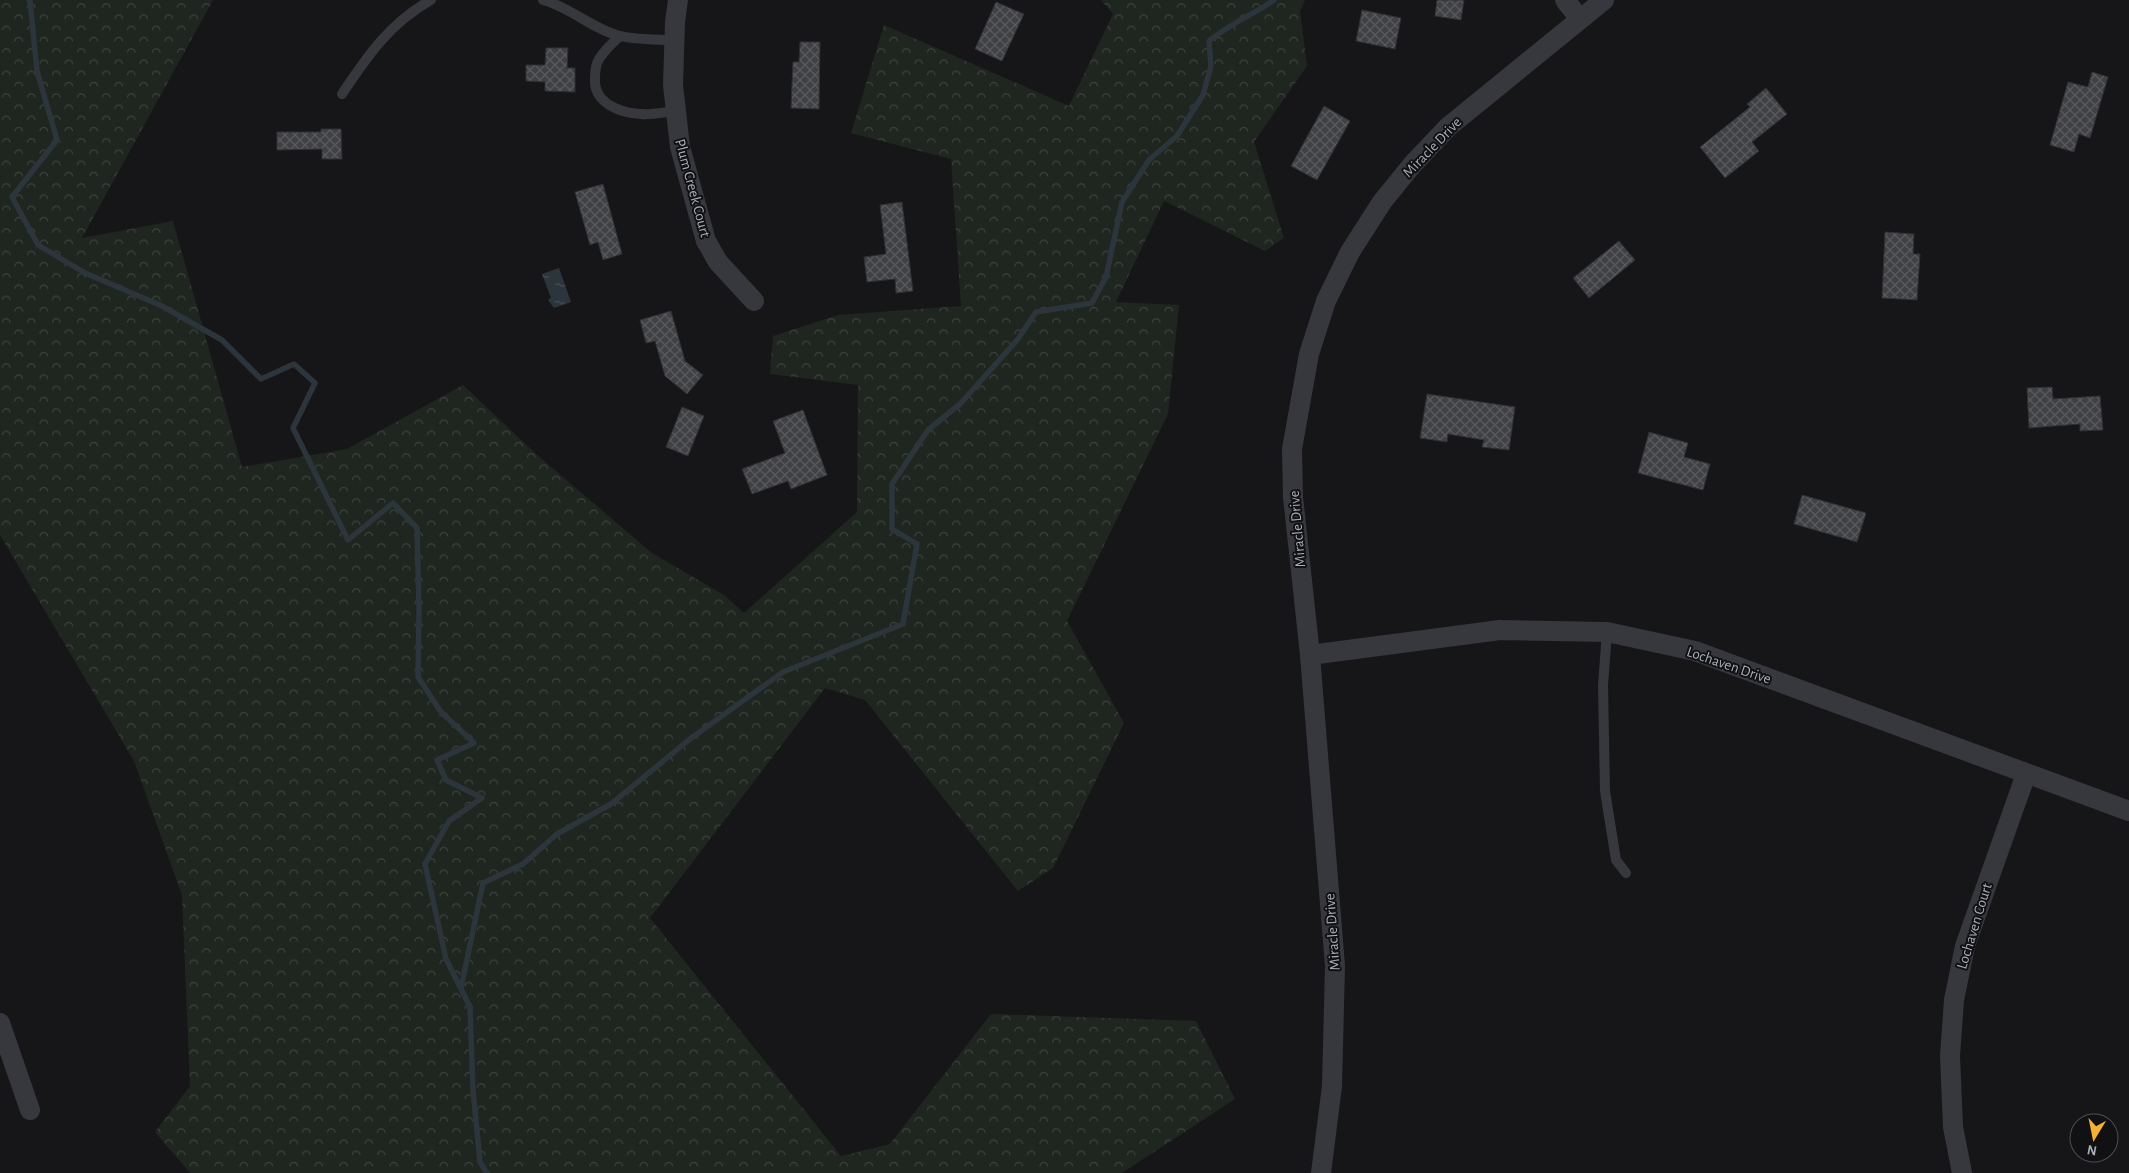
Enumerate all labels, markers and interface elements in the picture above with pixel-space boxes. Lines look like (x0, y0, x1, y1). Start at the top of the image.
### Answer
street label: Miracle Drive (1400, 114, 1465, 180)
street label: Plum Creek Court (672, 137, 713, 239)
street label: Miracle Drive (1287, 490, 1308, 568)
street label: Lochaven Drive (1685, 644, 1773, 687)
street label: Lochaven Court (1954, 881, 1995, 971)
street label: Miracle Drive (1322, 893, 1343, 971)
north arrow (2069, 1113, 2119, 1163)
text: N (2086, 1142, 2098, 1158)

